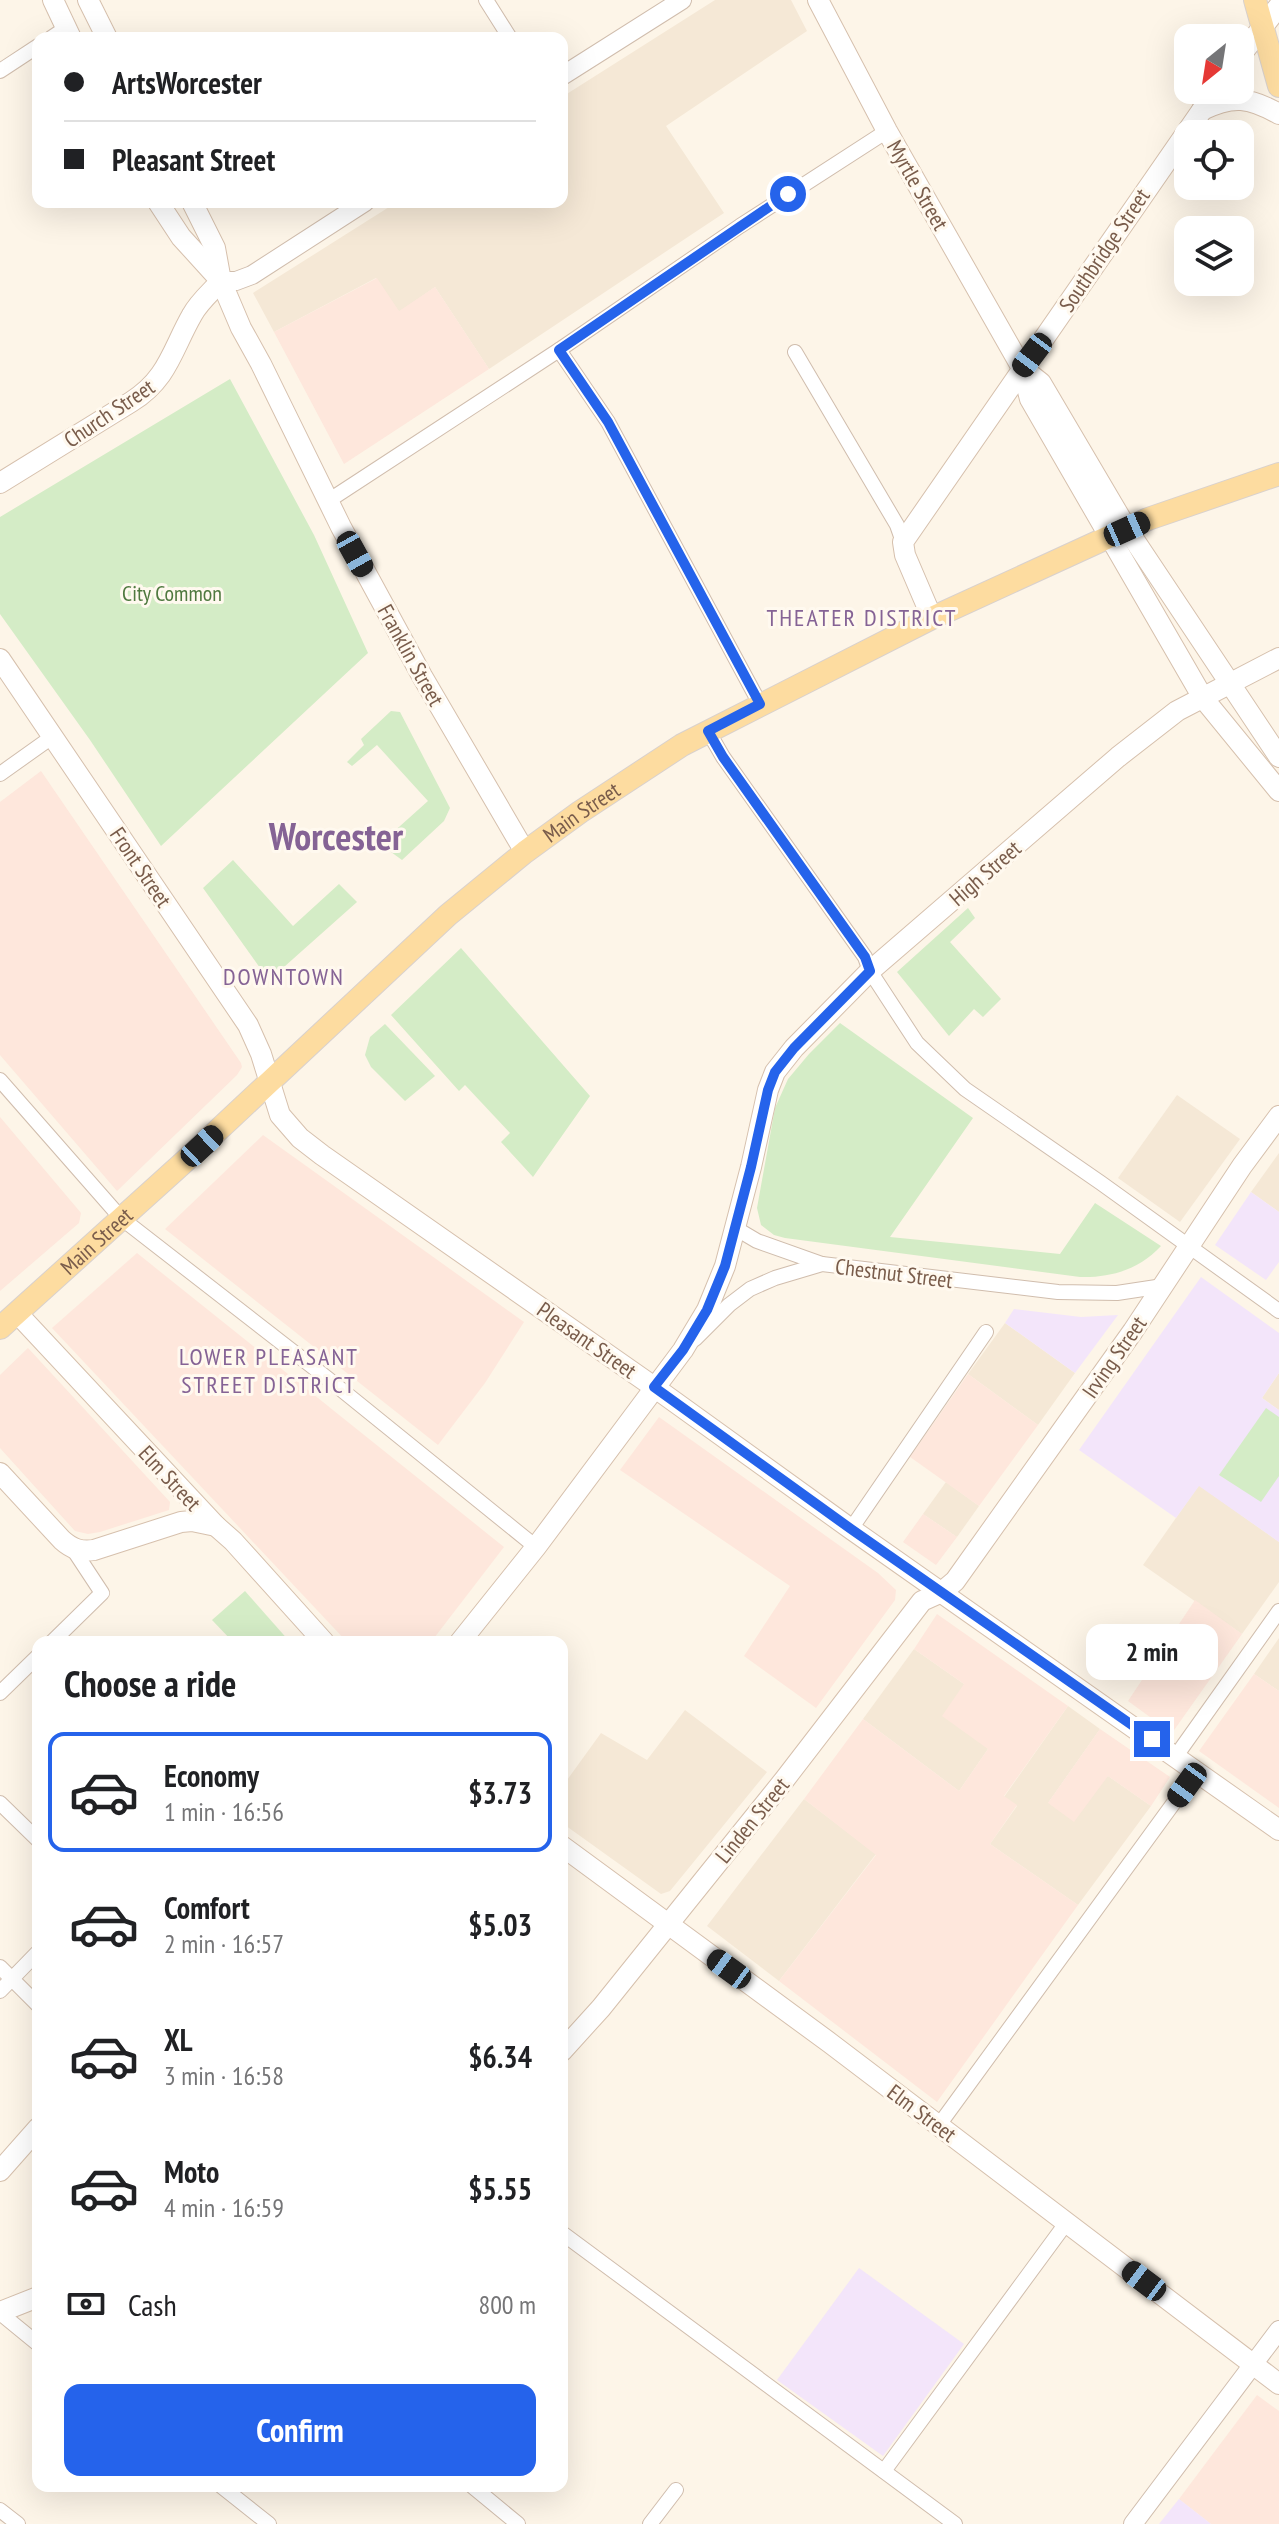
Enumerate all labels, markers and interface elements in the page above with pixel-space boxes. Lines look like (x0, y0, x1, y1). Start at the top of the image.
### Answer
north arrow (1174, 24, 1254, 104)
map controls (1174, 24, 1254, 296)
text: ArtsWorcester (112, 63, 262, 102)
button: locate (1174, 120, 1254, 200)
street label: Myrtle Street (881, 135, 955, 235)
text: Pleasant Street (112, 140, 275, 179)
route start (770, 176, 806, 212)
street label: Southbridge Street (1052, 183, 1156, 317)
button: layers (1174, 216, 1254, 296)
car (1008, 329, 1056, 381)
street label: Church Street (58, 373, 160, 453)
car (1100, 508, 1154, 550)
car (333, 527, 377, 581)
park label: City Common (122, 579, 222, 607)
street label: Franklin Street (372, 599, 450, 711)
district label: THEATER DISTRICT (767, 602, 957, 633)
street label: Main Street (537, 776, 625, 848)
district label: Worcester (268, 811, 404, 860)
street label: Front Street (104, 822, 178, 912)
street label: High Street (943, 834, 1027, 912)
district label: DOWNTOWN (223, 961, 345, 992)
car (176, 1121, 228, 1171)
street label: Main Street (55, 1201, 138, 1281)
street label: Chestnut Street (834, 1252, 954, 1294)
street label: Pleasant Street (532, 1296, 642, 1384)
street label: Irving Street (1076, 1311, 1152, 1403)
district label: LOWER PLEASANT STREET DISTRICT (179, 1341, 359, 1400)
street label: Elm Street (133, 1440, 207, 1516)
callout: 2 min (1086, 1623, 1218, 1679)
text: 2 min (1126, 1635, 1178, 1668)
text: Choose a ride (64, 1660, 236, 1707)
route end (1134, 1721, 1170, 1757)
icon: car (68, 1756, 140, 1828)
text: Economy (164, 1756, 259, 1795)
car (1163, 1759, 1211, 1811)
street label: Linden Street (709, 1772, 795, 1868)
text: $3.73 (468, 1773, 532, 1812)
text: 1 min · 16:56 (164, 1795, 284, 1828)
icon: car (68, 1888, 140, 1960)
text: Comfort (164, 1888, 250, 1927)
text: $5.03 (468, 1905, 532, 1944)
text: 2 min · 16:57 (164, 1927, 284, 1960)
car (703, 1945, 755, 1993)
icon: car (68, 2020, 140, 2092)
text: XL (164, 2020, 193, 2059)
text: $6.34 (468, 2037, 532, 2076)
text: 3 min · 16:58 (164, 2059, 284, 2092)
street label: Elm Street (882, 2078, 962, 2148)
icon: car (68, 2152, 140, 2224)
text: Moto (164, 2152, 219, 2191)
text: $5.55 (468, 2169, 532, 2208)
text: 4 min · 16:59 (164, 2191, 284, 2224)
car (1118, 2257, 1170, 2305)
icon: cash (64, 2282, 108, 2326)
text: Cash (128, 2285, 177, 2324)
text: 800 m (478, 2288, 536, 2321)
button: Confirm (64, 2384, 536, 2476)

